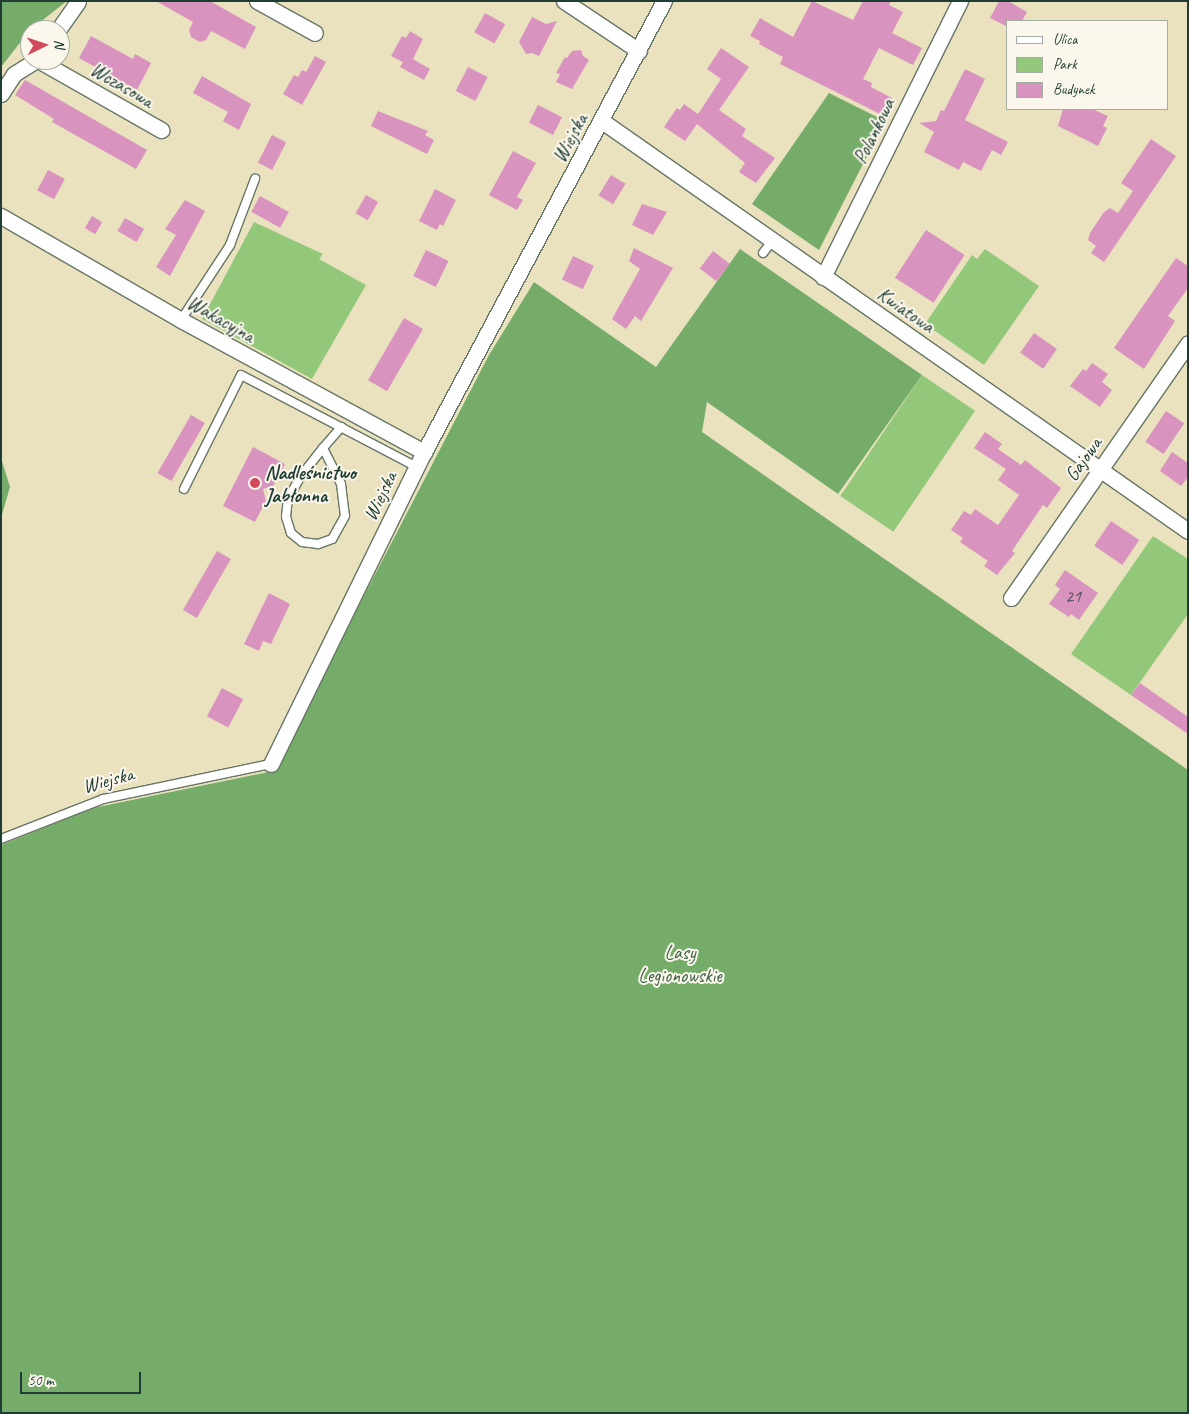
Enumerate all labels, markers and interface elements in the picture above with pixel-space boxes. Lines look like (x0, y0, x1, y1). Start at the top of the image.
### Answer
north arrow (20, 20, 70, 70)
legend (1006, 20, 1169, 110)
text: Ulica (1053, 30, 1077, 49)
text: N (51, 39, 68, 49)
text: Park (1053, 55, 1077, 74)
street label: Wczasowa (86, 57, 158, 113)
text: Budynek (1053, 80, 1094, 99)
street label: Polankowa (848, 94, 900, 168)
street label: Wiejska (548, 110, 592, 166)
street label: Kwiatowa (873, 282, 939, 338)
street label: Wakacyjna (183, 291, 259, 347)
street label: Gajowa (1059, 432, 1107, 486)
place label: Nadleśnictwo Jabłonna (265, 460, 356, 507)
street label: Wiejska (358, 468, 402, 524)
marker: Nadleśnictwo Jabłonna (249, 477, 261, 489)
house number: 21 (1065, 585, 1081, 607)
street label: Wiejska (80, 762, 136, 798)
park label: Lasy Legionowskie (638, 940, 722, 987)
scale bar (22, 1362, 144, 1394)
text: 50 m (28, 1371, 54, 1390)

